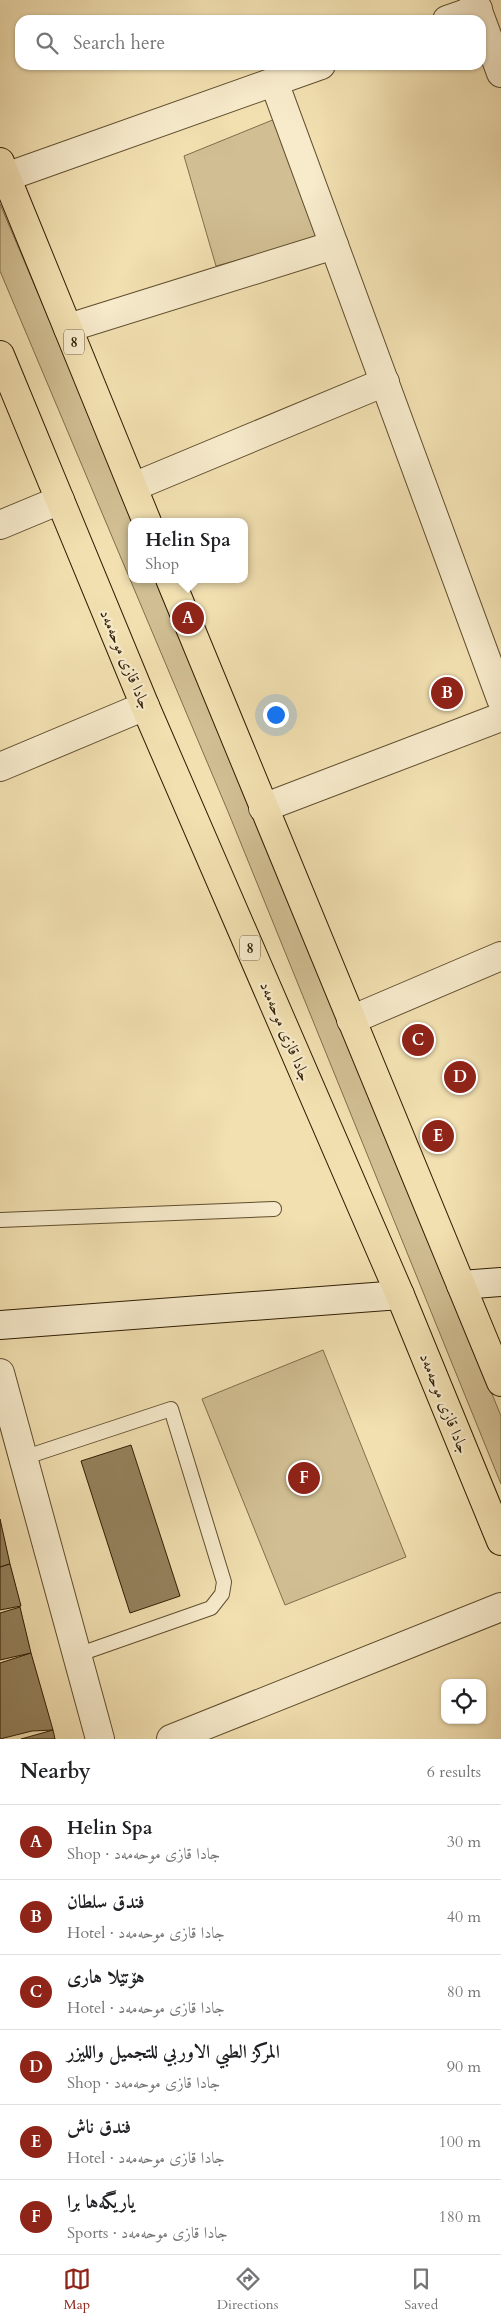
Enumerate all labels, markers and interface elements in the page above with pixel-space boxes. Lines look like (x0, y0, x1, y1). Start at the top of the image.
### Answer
search box (15, 15, 486, 70)
icon: search (33, 29, 61, 57)
text: Search here (73, 30, 165, 56)
road number: 8 (64, 330, 84, 354)
popup (128, 518, 248, 583)
text: Helin Spa (145, 527, 231, 553)
text: Shop (145, 553, 179, 575)
pin: A (172, 599, 204, 637)
street label: جادا قازی موحەمەد (94, 606, 156, 713)
pin: B (431, 674, 463, 712)
your location (263, 702, 289, 728)
road number: 8 (240, 936, 260, 960)
street label: جادا قازی موحەمەد (254, 978, 316, 1085)
pin: C (402, 1021, 434, 1059)
pin: D (444, 1058, 476, 1096)
pin: E (422, 1117, 454, 1155)
street label: جادا قازی موحەمەد (414, 1350, 474, 1457)
pin: F (288, 1459, 320, 1497)
map controls (441, 1679, 486, 1724)
button: locate (441, 1679, 486, 1724)
text: Nearby (20, 1757, 91, 1786)
text: 6 results (427, 1761, 481, 1783)
text: Helin Spa (67, 1815, 152, 1841)
text: A (30, 1831, 42, 1853)
text: 30 m (447, 1831, 481, 1853)
text: Shop · جادا قازی موحەمەد (67, 1843, 220, 1865)
text: فندق سلطان (67, 1889, 145, 1915)
text: B (30, 1906, 42, 1928)
text: 40 m (447, 1906, 481, 1928)
text: Hotel · جادا قازی موحەمەد (67, 1922, 225, 1944)
text: هۆتێلا هاری (67, 1964, 145, 1990)
text: C (30, 1981, 42, 2003)
text: 80 m (447, 1981, 481, 2003)
text: Hotel · جادا قازی موحەمەد (67, 1997, 225, 2019)
text: المركز الطبي الاوربي للتجميل والليزر (67, 2039, 280, 2065)
text: D (29, 2056, 43, 2078)
text: 90 m (447, 2056, 481, 2078)
text: Shop · جادا قازی موحەمەد (67, 2072, 220, 2094)
text: فندق ناش (67, 2114, 131, 2140)
text: E (31, 2131, 41, 2153)
text: 100 m (439, 2131, 481, 2153)
text: Hotel · جادا قازی موحەمەد (67, 2147, 225, 2169)
text: یاریگەها برا (67, 2189, 135, 2215)
text: F (31, 2206, 41, 2228)
text: 180 m (439, 2206, 481, 2228)
text: Sports · جادا قازی موحەمەد (67, 2222, 228, 2244)
tab: Map (63, 2265, 91, 2314)
tab: Directions (217, 2265, 278, 2314)
tab: Saved (404, 2265, 438, 2314)

